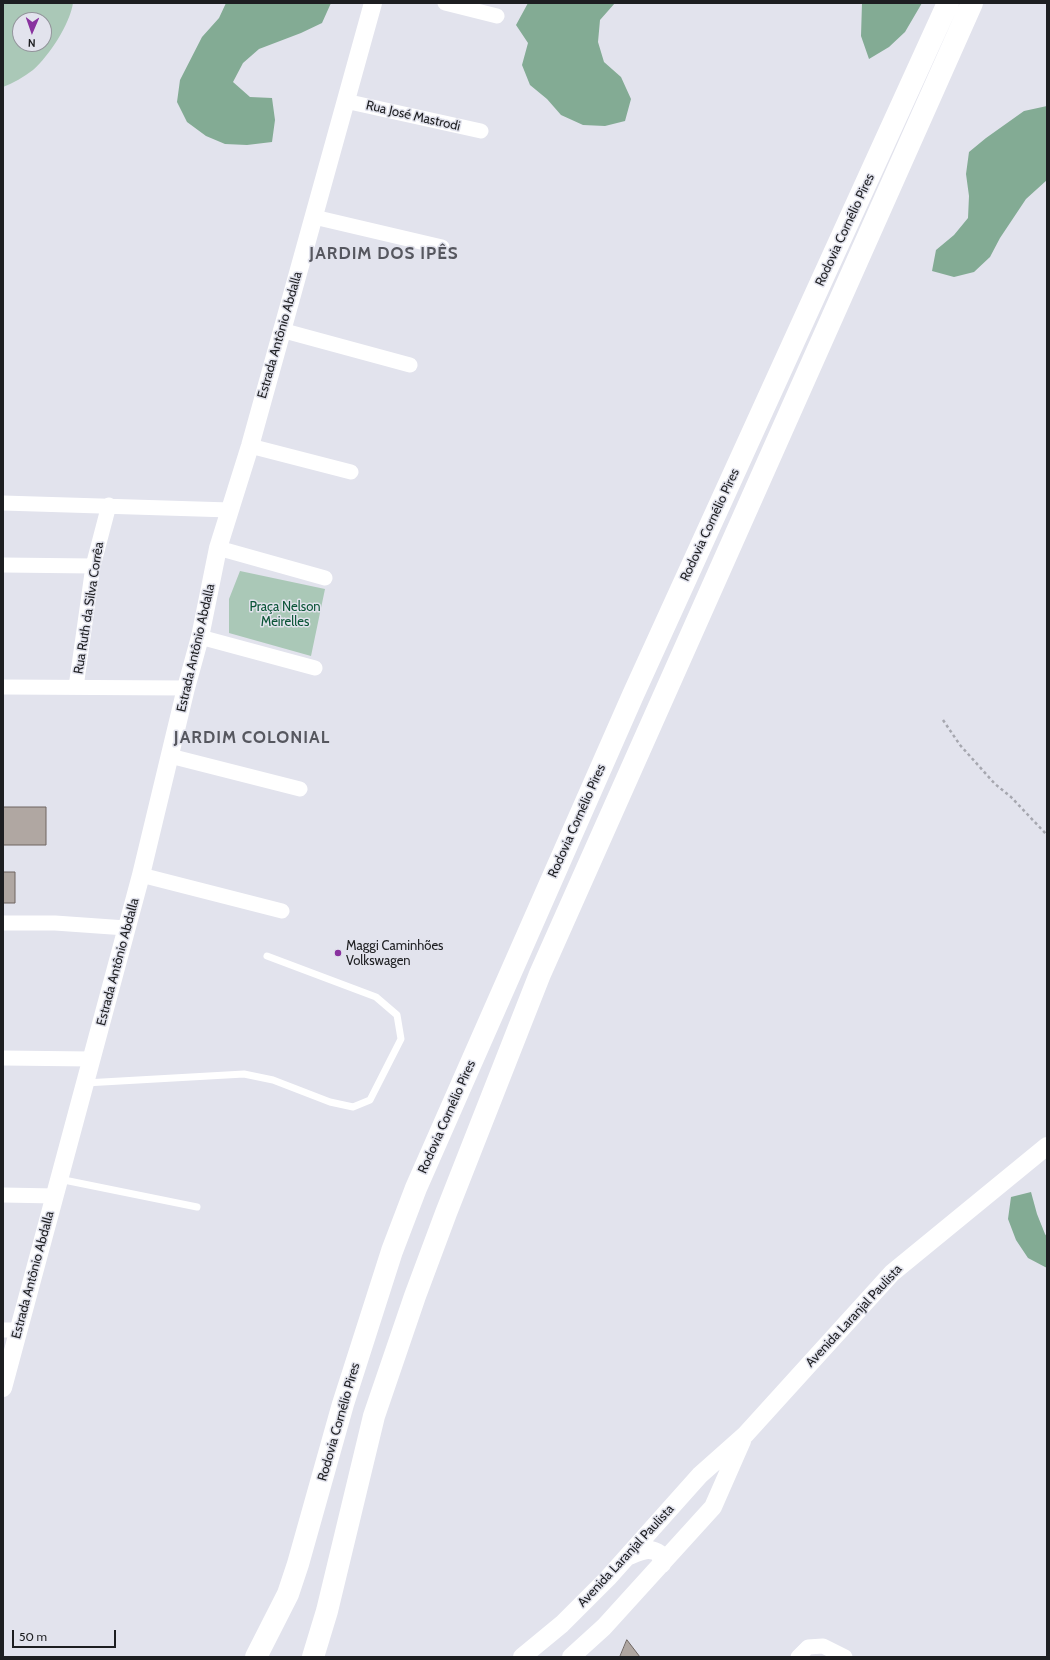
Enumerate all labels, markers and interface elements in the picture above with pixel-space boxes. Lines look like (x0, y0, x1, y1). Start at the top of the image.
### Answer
north arrow (12, 12, 52, 52)
text: N (27, 36, 36, 50)
street label: Rua José Mastrodi (364, 98, 462, 134)
street label: Rodovia Cornélio Pires (812, 171, 878, 289)
district label: JARDIM DOS IPÊS (309, 244, 459, 264)
street label: Estrada Antônio Abdalla (254, 270, 306, 400)
street label: Rodovia Cornélio Pires (677, 466, 743, 584)
street label: Rua Ruth da Silva Corrêa (71, 541, 107, 675)
street label: Estrada Antônio Abdalla (174, 582, 218, 714)
park label: Praça Nelson Meirelles (249, 599, 321, 630)
district label: JARDIM COLONIAL (174, 728, 330, 748)
street label: Rodovia Cornélio Pires (545, 762, 609, 880)
street label: Estrada Antônio Abdalla (93, 897, 143, 1027)
place label: Maggi Caminhões Volkswagen (346, 938, 443, 969)
marker: Maggi Caminhões Volkswagen (333, 948, 343, 958)
street label: Rodovia Cornélio Pires (415, 1058, 479, 1176)
street label: Estrada Antônio Abdalla (8, 1210, 58, 1340)
street label: Avenida Laranjal Paulista (803, 1262, 905, 1370)
street label: Rodovia Cornélio Pires (315, 1361, 363, 1483)
street label: Avenida Laranjal Paulista (575, 1502, 677, 1610)
scale bar (14, 1622, 118, 1648)
text: 50 m (19, 1629, 47, 1644)

